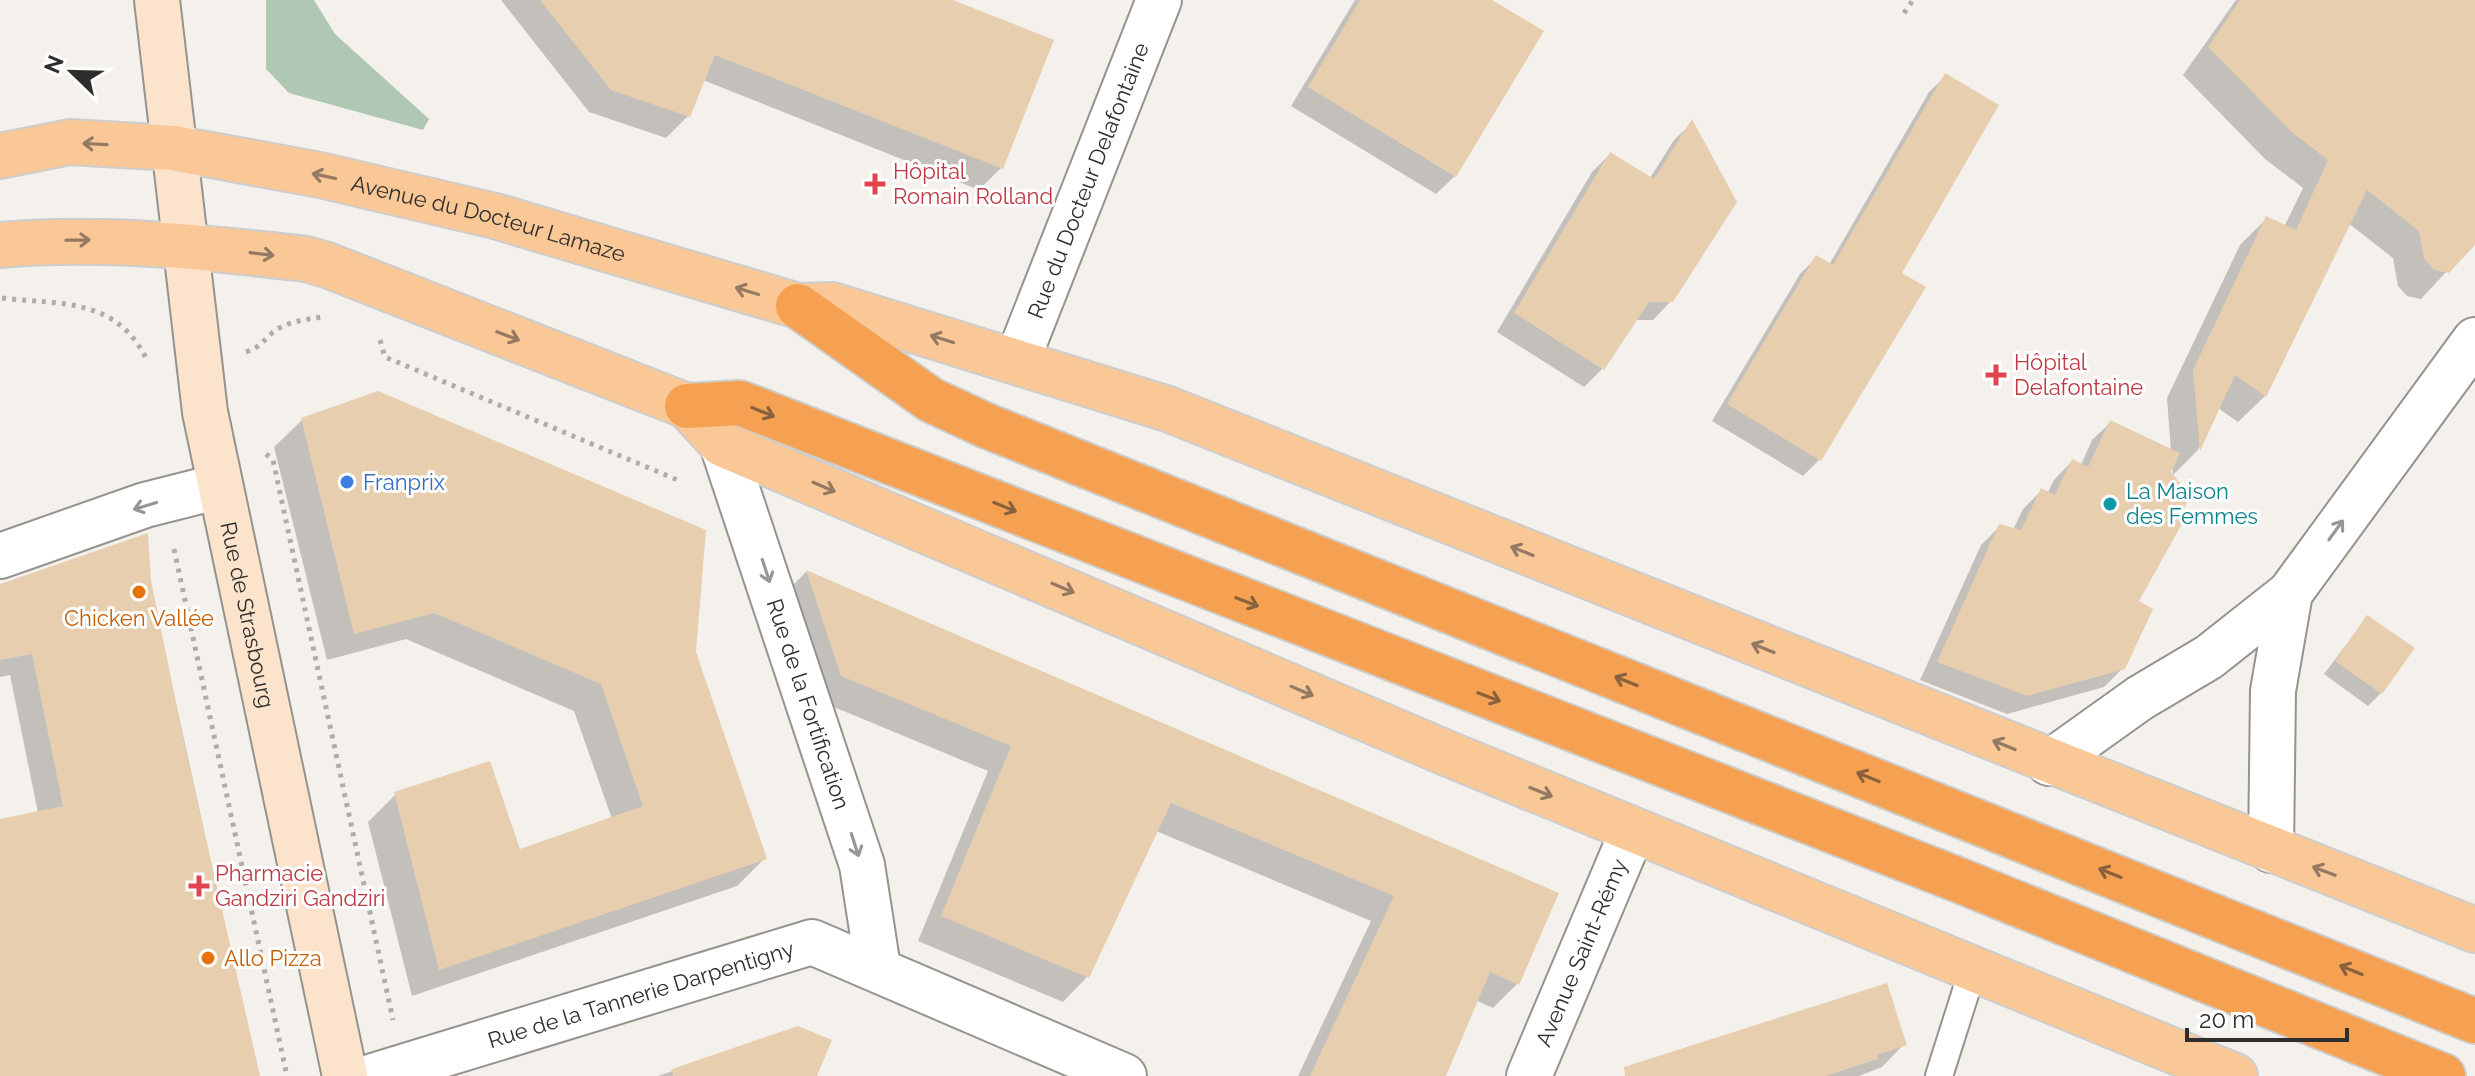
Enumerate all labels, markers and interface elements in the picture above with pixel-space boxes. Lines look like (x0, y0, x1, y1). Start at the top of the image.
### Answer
north arrow (32, 32, 112, 112)
street label: Rue du Docteur Delafontaine (1022, 39, 1154, 322)
text: N (38, 51, 69, 77)
one-way arrow (82, 136, 109, 151)
place label: Hôpital Romain Rolland (893, 158, 1053, 209)
one-way arrow (311, 168, 337, 183)
street label: Avenue du Docteur Lamaze (349, 170, 629, 267)
marker: Hôpital Romain Rolland (864, 173, 886, 195)
one-way arrow (64, 232, 91, 248)
one-way arrow (249, 247, 274, 262)
one-way arrow (735, 283, 760, 297)
one-way arrow (495, 330, 520, 344)
one-way arrow (930, 331, 955, 345)
place label: Hôpital Delafontaine (2014, 349, 2143, 400)
marker: Hôpital Delafontaine (1985, 364, 2007, 386)
one-way arrow (750, 406, 775, 420)
place label: Franprix (363, 469, 445, 495)
marker: Franprix (338, 473, 356, 491)
place label: La Maison des Femmes (2126, 478, 2258, 529)
one-way arrow (811, 480, 836, 495)
marker: La Maison des Femmes (2101, 495, 2119, 513)
one-way arrow (132, 499, 158, 514)
one-way arrow (992, 501, 1017, 515)
street label: Rue de Strasbourg (215, 519, 280, 710)
one-way arrow (2327, 520, 2344, 541)
one-way arrow (1510, 543, 1535, 557)
one-way arrow (759, 558, 774, 583)
one-way arrow (1051, 581, 1075, 596)
marker: Chicken Vallée (130, 583, 148, 601)
street label: Rue de la Fortification (761, 595, 856, 813)
one-way arrow (1234, 596, 1259, 610)
place label: Chicken Vallée (64, 605, 214, 631)
one-way arrow (1751, 640, 1776, 654)
one-way arrow (1614, 673, 1639, 687)
one-way arrow (1289, 684, 1314, 699)
one-way arrow (1476, 691, 1501, 705)
one-way arrow (1992, 737, 2017, 751)
one-way arrow (1856, 768, 1881, 783)
one-way arrow (1528, 786, 1553, 801)
one-way arrow (849, 832, 863, 857)
street label: Avenue Saint-Rémy (1530, 855, 1632, 1050)
place label: Pharmacie Gandziri Gandziri (215, 860, 385, 911)
one-way arrow (2312, 863, 2337, 877)
one-way arrow (2098, 865, 2123, 879)
marker: Pharmacie Gandziri Gandziri (190, 877, 208, 895)
street label: Rue de la Tannerie Darpentigny (485, 935, 797, 1053)
place label: Allo Pizza (224, 945, 322, 971)
marker: Allo Pizza (199, 949, 217, 967)
one-way arrow (2339, 962, 2364, 977)
scale bar (2187, 992, 2347, 1042)
text: 20 m (2199, 1005, 2254, 1034)

